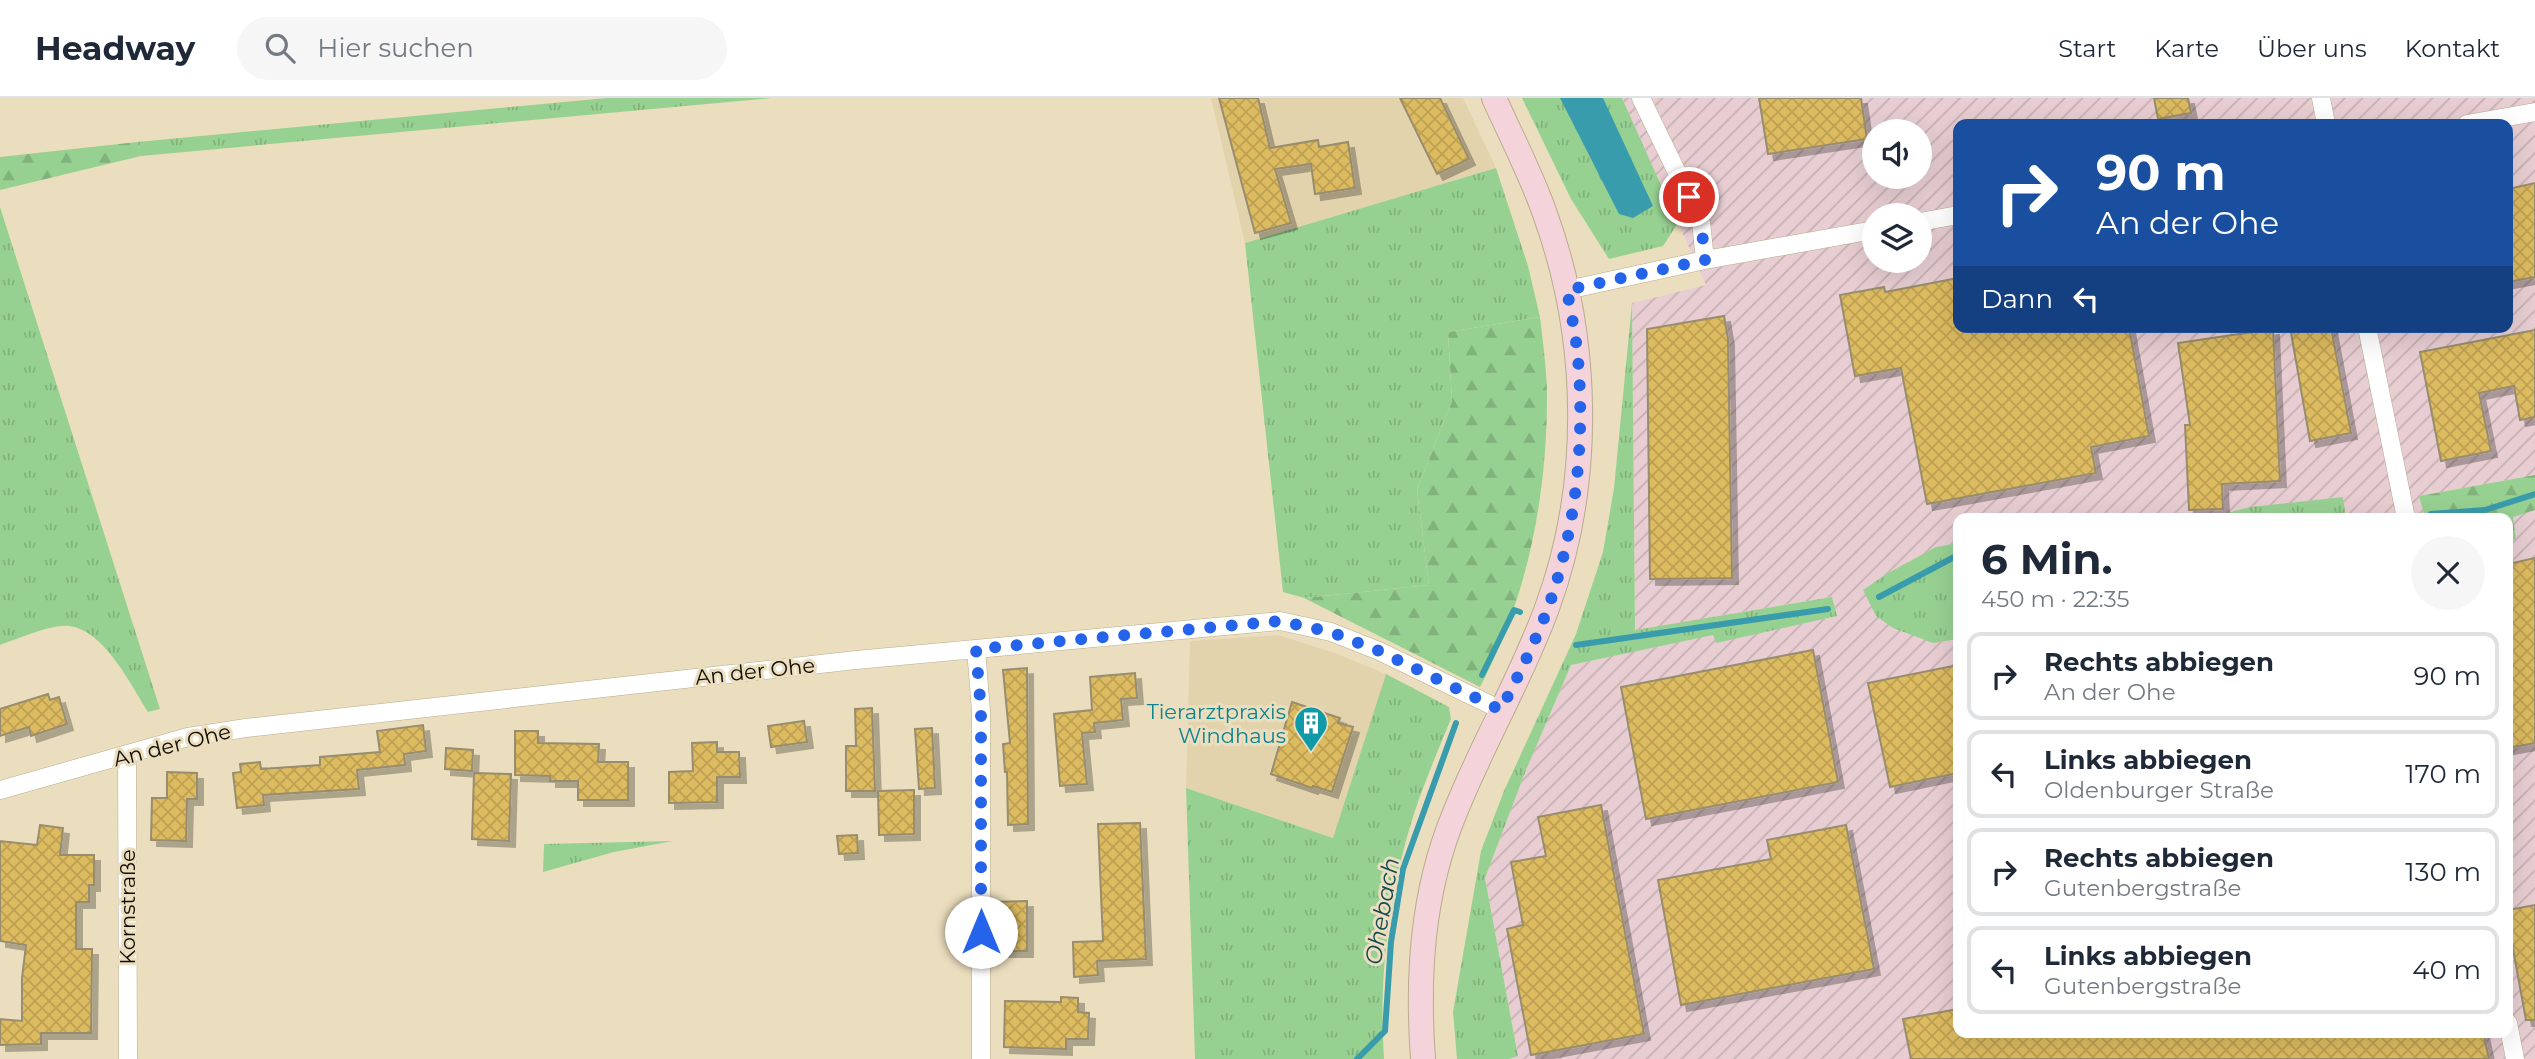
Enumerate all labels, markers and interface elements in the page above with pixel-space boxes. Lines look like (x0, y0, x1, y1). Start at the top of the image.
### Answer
search box (237, 17, 727, 80)
text: Headway (35, 28, 195, 68)
icon: search (261, 29, 299, 67)
text: Hier suchen (317, 32, 474, 64)
text: Start (2058, 34, 2116, 63)
text: Karte (2154, 34, 2219, 63)
text: Über uns (2257, 34, 2367, 63)
text: Kontakt (2405, 34, 2500, 63)
map controls (1862, 119, 1932, 273)
button: sound (1862, 119, 1932, 189)
text: 90 m (2096, 143, 2226, 202)
icon: right (1981, 147, 2072, 238)
pin (1659, 167, 1719, 227)
icon: arrive (1670, 178, 1708, 216)
button: layers (1862, 203, 1932, 273)
text: An der Ohe (2096, 203, 2279, 242)
icon: left (2067, 280, 2105, 318)
text: Dann (1981, 283, 2053, 315)
text: 6 Min. (1981, 533, 2112, 585)
button: close (2411, 536, 2485, 610)
text: 450 m · 22:35 (1981, 585, 2129, 613)
text: Rechts abbiegen (2044, 646, 2274, 678)
street label: An der Ohe (694, 652, 816, 690)
icon: right (1985, 657, 2023, 695)
text: 90 m (2414, 660, 2481, 692)
text: An der Ohe (2044, 678, 2176, 706)
place label: Tierarztpraxis Windhaus (1147, 699, 1286, 748)
building icon: Tierarztpraxis Windhaus (1292, 704, 1330, 753)
street label: An der Ohe (111, 718, 233, 772)
text: Links abbiegen (2044, 744, 2252, 776)
icon: left (1985, 755, 2023, 793)
text: 170 m (2405, 758, 2481, 790)
text: Oldenburger Straße (2044, 776, 2274, 804)
text: Rechts abbiegen (2044, 842, 2274, 874)
street label: Kornstraße (115, 849, 140, 965)
icon: right (1985, 853, 2023, 891)
water label: Ohebach (1359, 855, 1405, 967)
text: 130 m (2405, 856, 2481, 888)
text: Gutenbergstraße (2044, 874, 2241, 902)
position arrow (944, 895, 1018, 969)
text: Links abbiegen (2044, 940, 2252, 972)
icon: left (1985, 951, 2023, 989)
text: 40 m (2412, 954, 2481, 986)
text: Gutenbergstraße (2044, 972, 2241, 1000)

